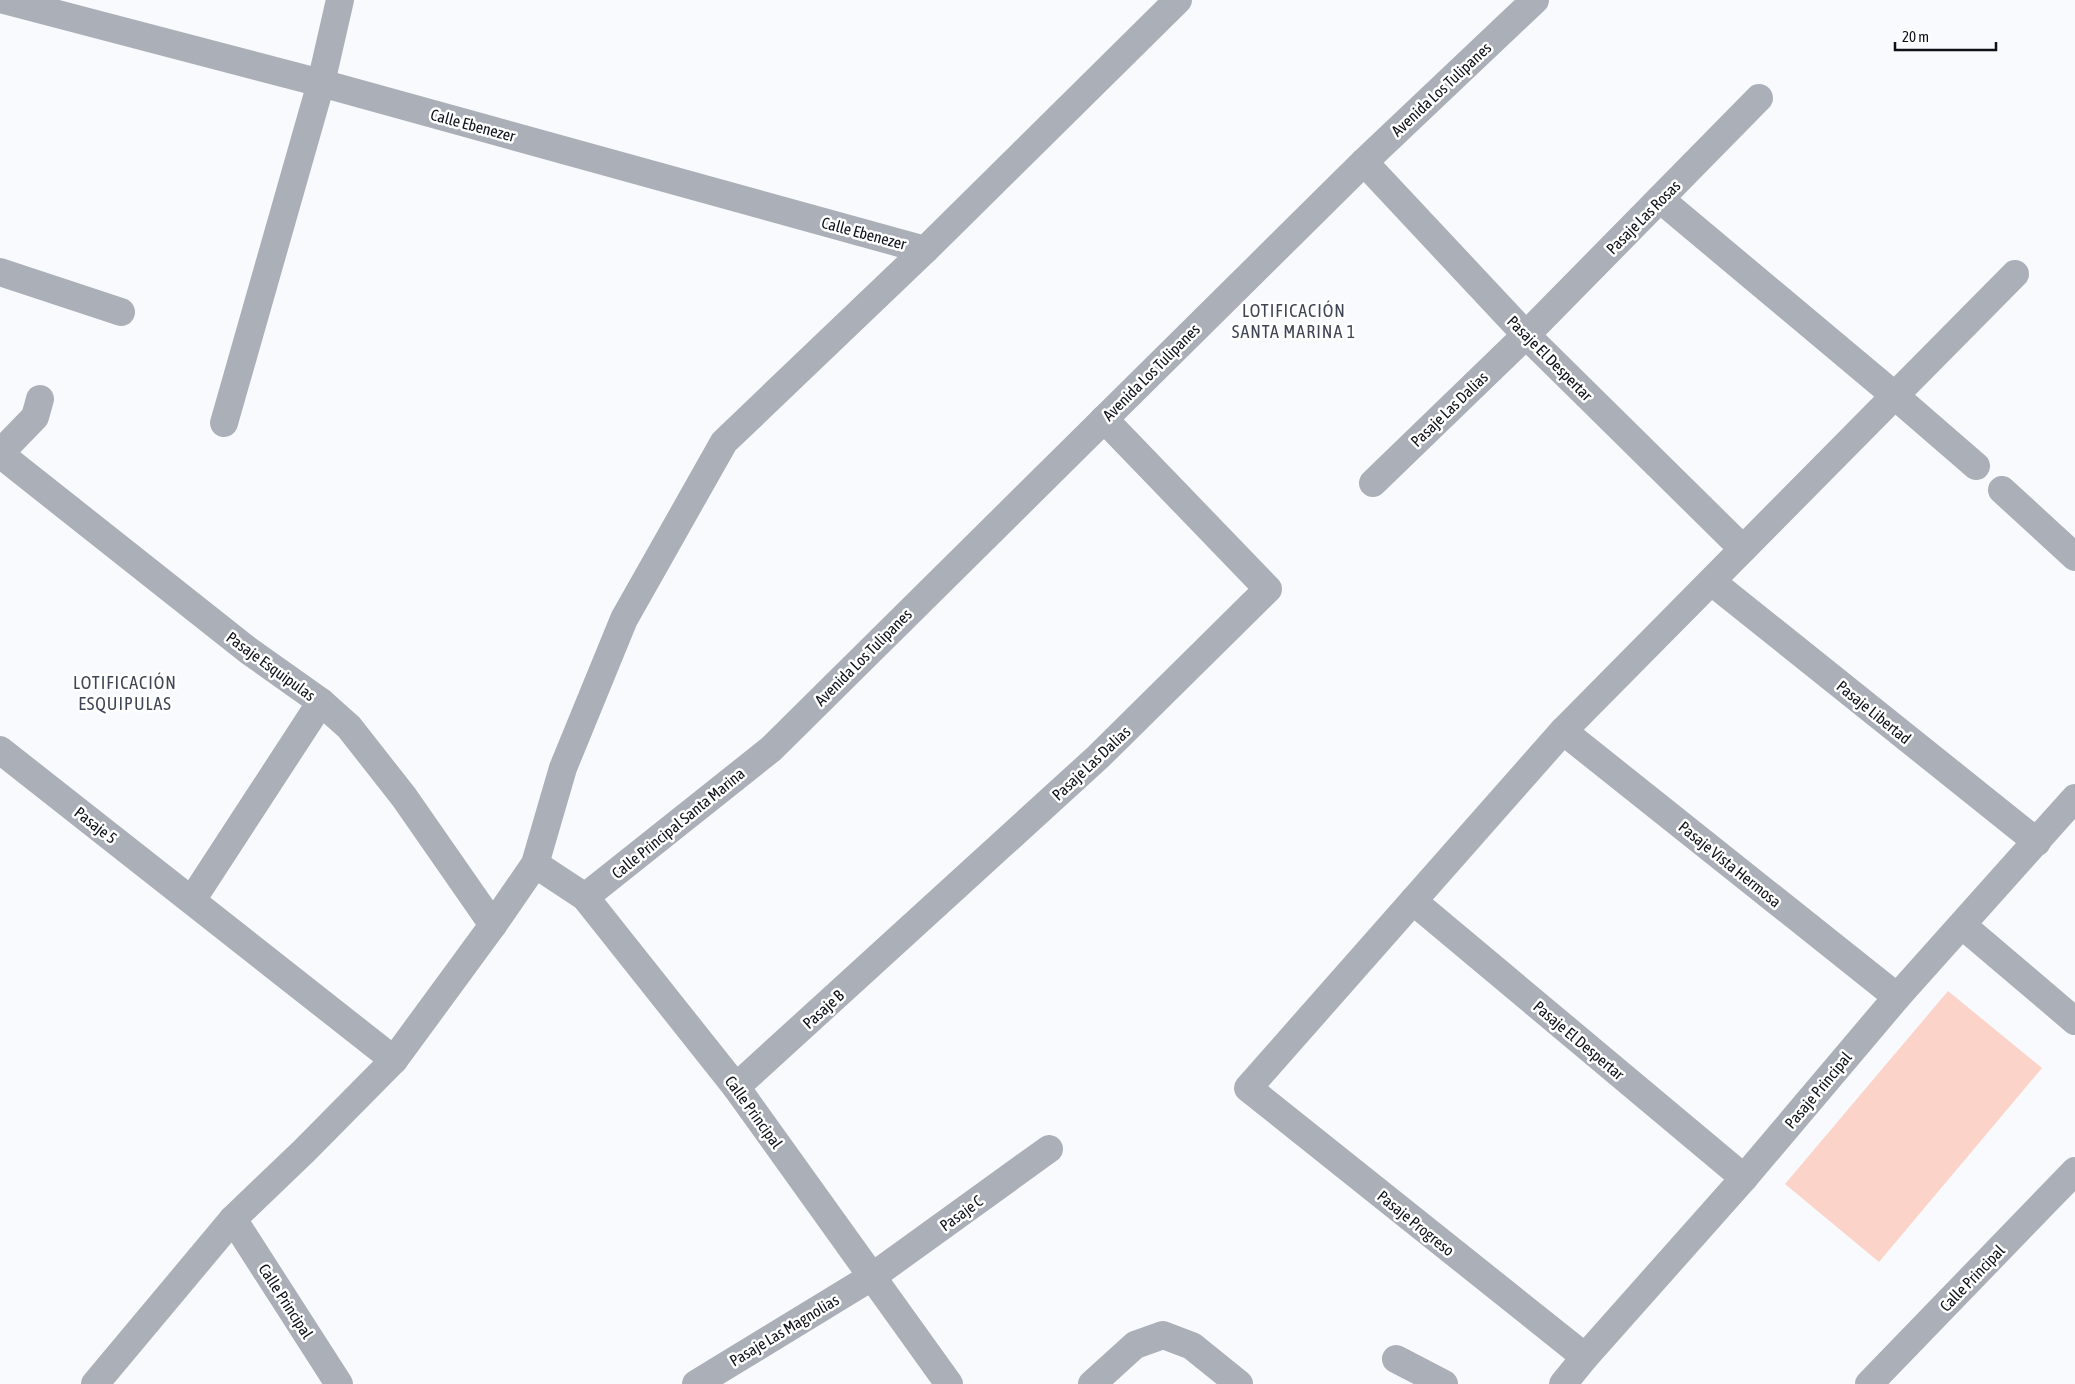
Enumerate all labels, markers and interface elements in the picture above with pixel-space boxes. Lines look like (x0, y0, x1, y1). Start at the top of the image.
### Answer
scale bar (1895, 20, 1996, 52)
text: 20 m (1902, 28, 1929, 45)
street label: Avenida Los Tulipanes (1388, 38, 1495, 140)
street label: Calle Ebenezer (429, 105, 517, 145)
street label: Pasaje Las Rosas (1602, 176, 1685, 258)
street label: Calle Ebenezer (820, 213, 908, 253)
district label: LOTIFICACIÓN SANTA MARINA 1 (1232, 300, 1356, 342)
street label: Pasaje El Despertar (1503, 312, 1596, 405)
street label: Avenida Los Tulipanes (1099, 320, 1204, 425)
street label: Pasaje Las Dalias (1407, 368, 1492, 451)
street label: Avenida Los Tulipanes (811, 605, 916, 710)
street label: Pasaje Esquipulas (223, 628, 319, 705)
district label: LOTIFICACIÓN ESQUIPULAS (73, 672, 177, 714)
street label: Pasaje Libertad (1833, 677, 1915, 748)
street label: Pasaje Las Dalias (1048, 722, 1135, 804)
street label: Calle Principal Santa Marina (608, 764, 749, 883)
street label: Pasaje 5 (71, 803, 121, 848)
street label: Pasaje Vista Hermosa (1675, 817, 1785, 911)
street label: Pasaje B (799, 986, 848, 1033)
street label: Pasaje El Despertar (1529, 997, 1628, 1084)
street label: Pasaje Principal (1781, 1048, 1856, 1132)
street label: Calle Principal (721, 1072, 787, 1153)
street label: Pasaje Progreso (1373, 1187, 1458, 1260)
street label: Pasaje C (936, 1191, 986, 1235)
street label: Calle Principal (1936, 1241, 2009, 1316)
street label: Calle Principal (254, 1260, 317, 1343)
street label: Pasaje Las Magnolias (726, 1290, 843, 1371)

